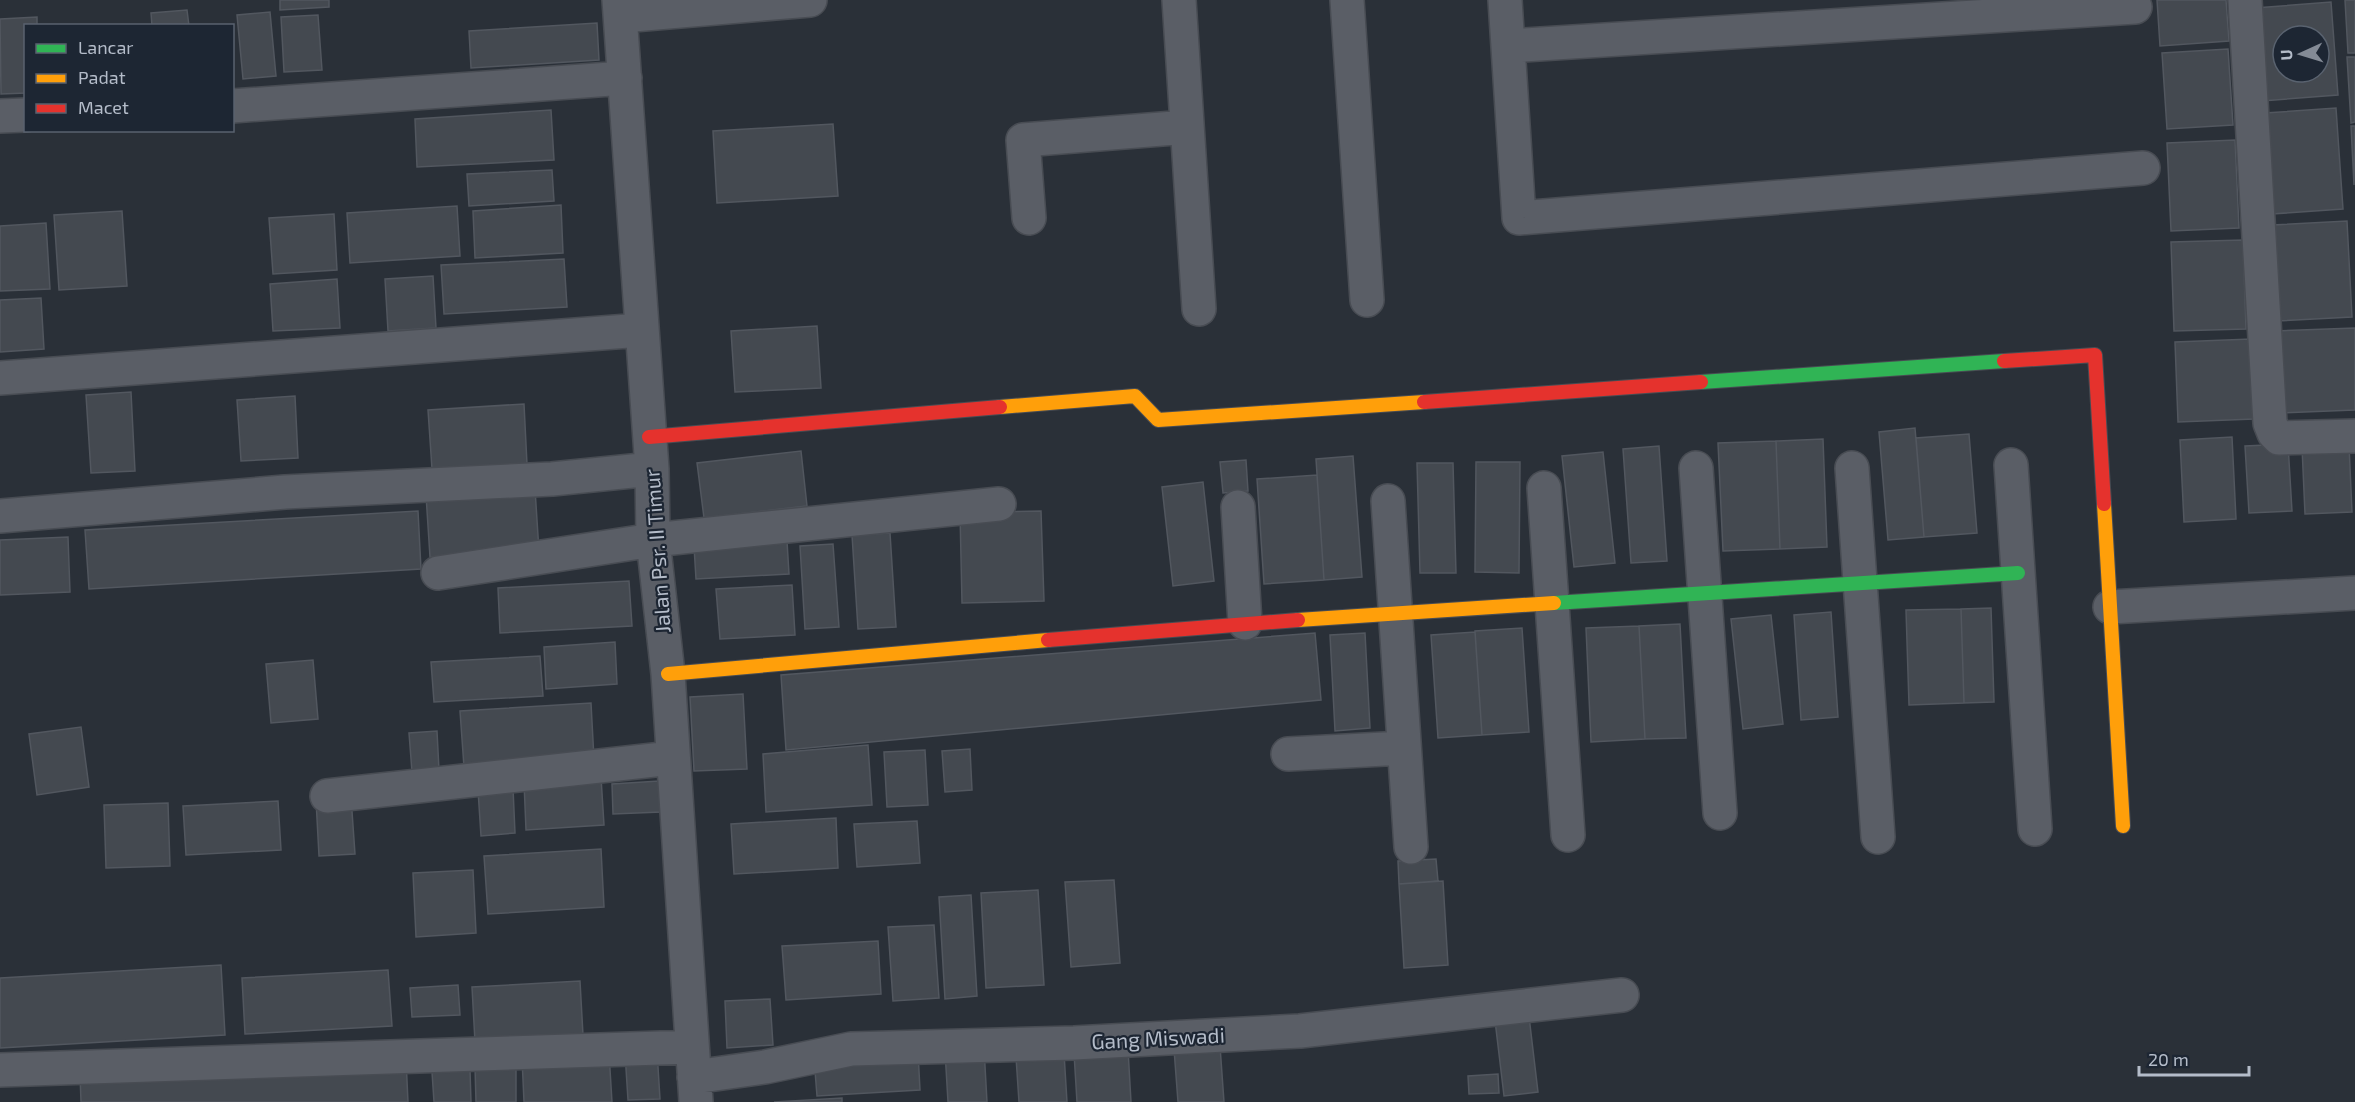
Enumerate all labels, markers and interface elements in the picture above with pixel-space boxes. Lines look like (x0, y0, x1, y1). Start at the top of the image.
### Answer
legend (24, 24, 234, 132)
north arrow (2271, 24, 2331, 84)
text: Lancar (78, 36, 134, 58)
text: U (2276, 49, 2295, 61)
text: Padat (78, 66, 126, 88)
text: Macet (78, 96, 129, 118)
street label: Jalan Psr. II Timur (638, 468, 675, 634)
street label: Gang Miswadi (1091, 1022, 1225, 1053)
scale bar (2139, 1039, 2248, 1077)
text: 20 m (2148, 1048, 2189, 1070)

